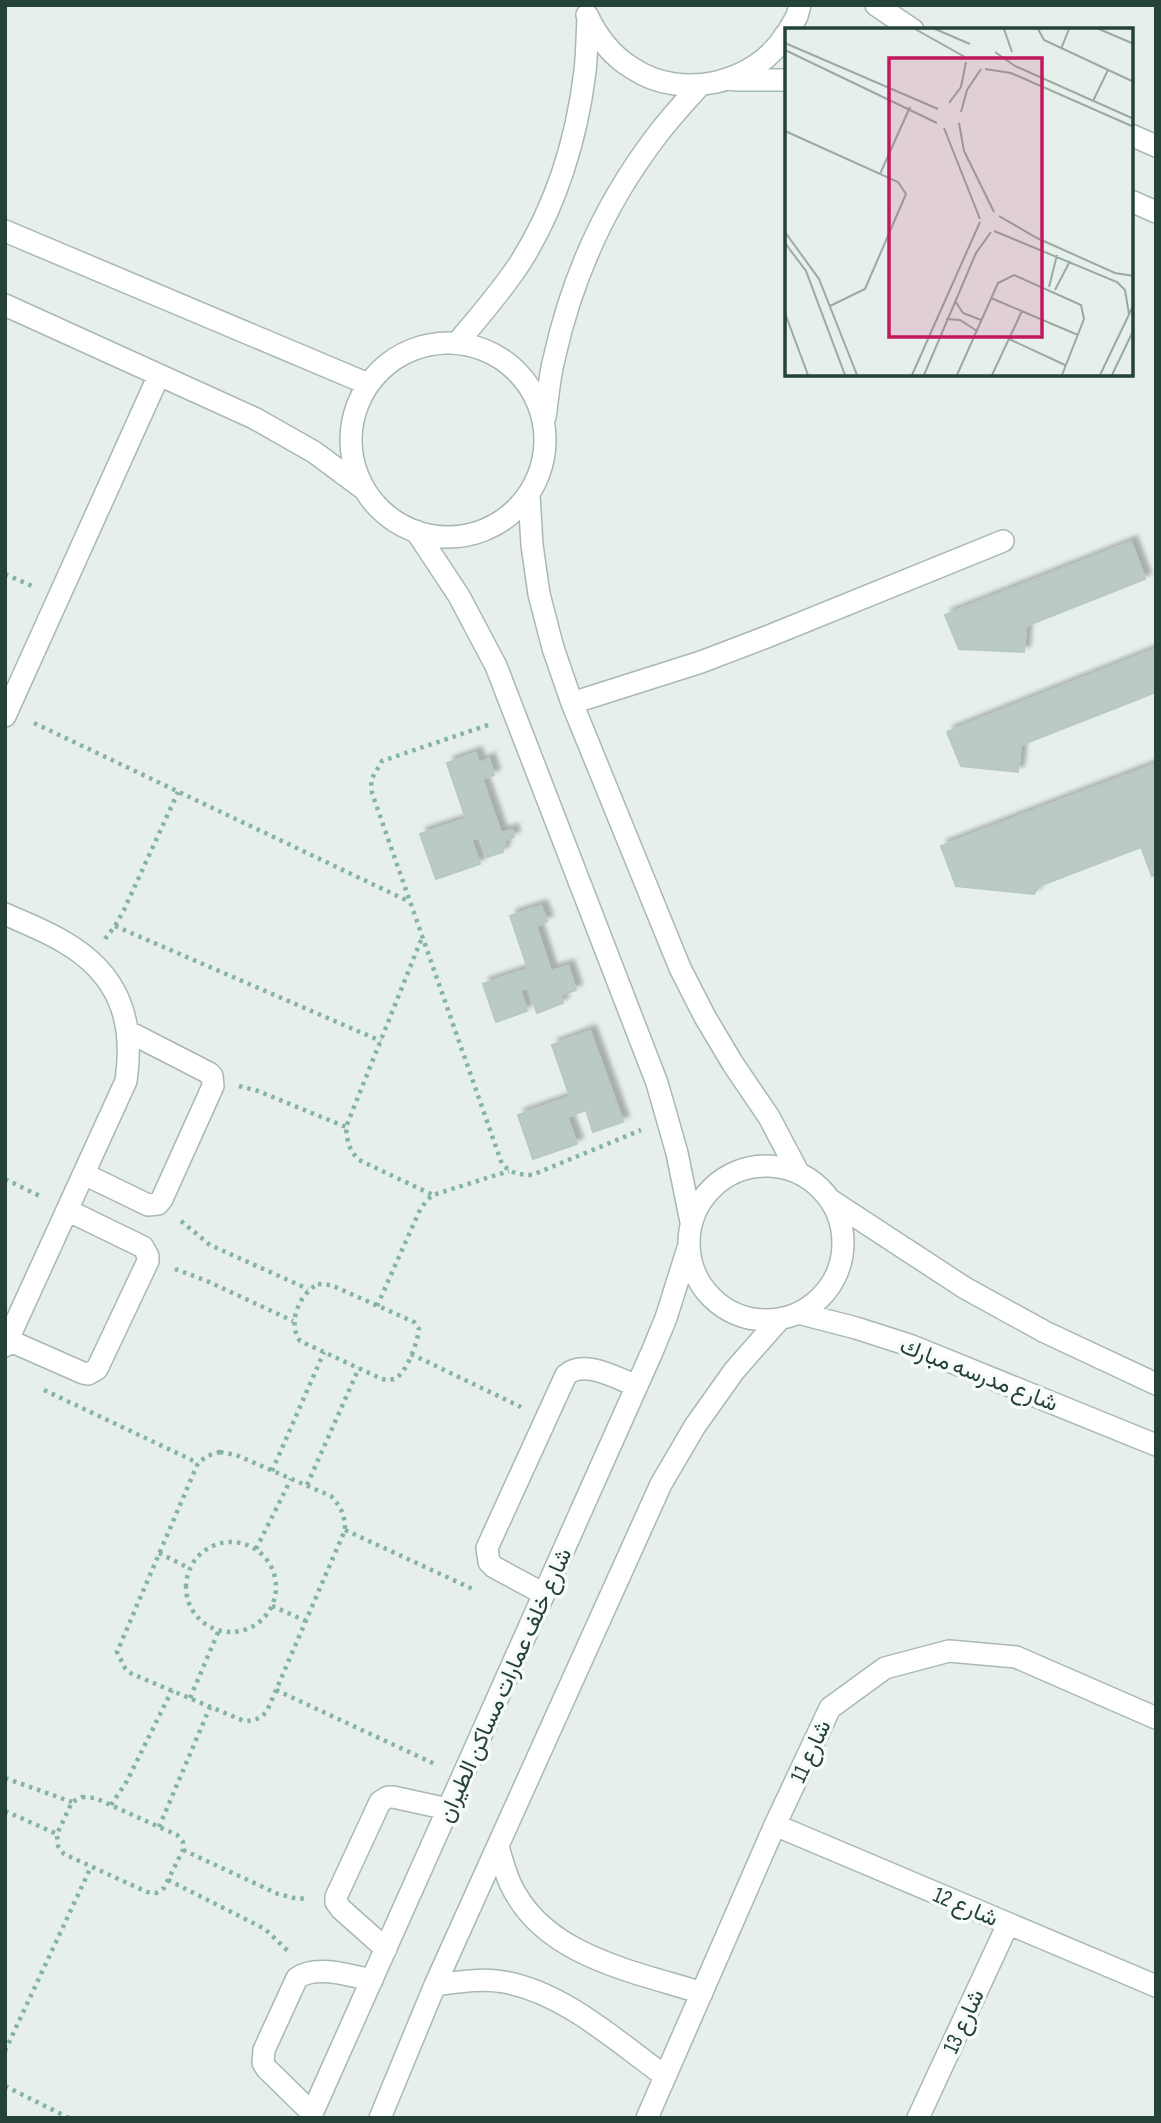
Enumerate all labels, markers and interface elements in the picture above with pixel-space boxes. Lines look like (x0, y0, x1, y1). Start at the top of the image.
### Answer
inset map (785, 28, 1133, 376)
street label: شارع مدرسه مبارك (895, 1332, 1062, 1419)
street label: شارع خلف عمارات مساكن الطيران (432, 1544, 579, 1827)
street label: شارع 11 (784, 1716, 838, 1788)
street label: شارع 12 (929, 1881, 1002, 1934)
street label: شارع 13 (937, 1985, 992, 2058)

